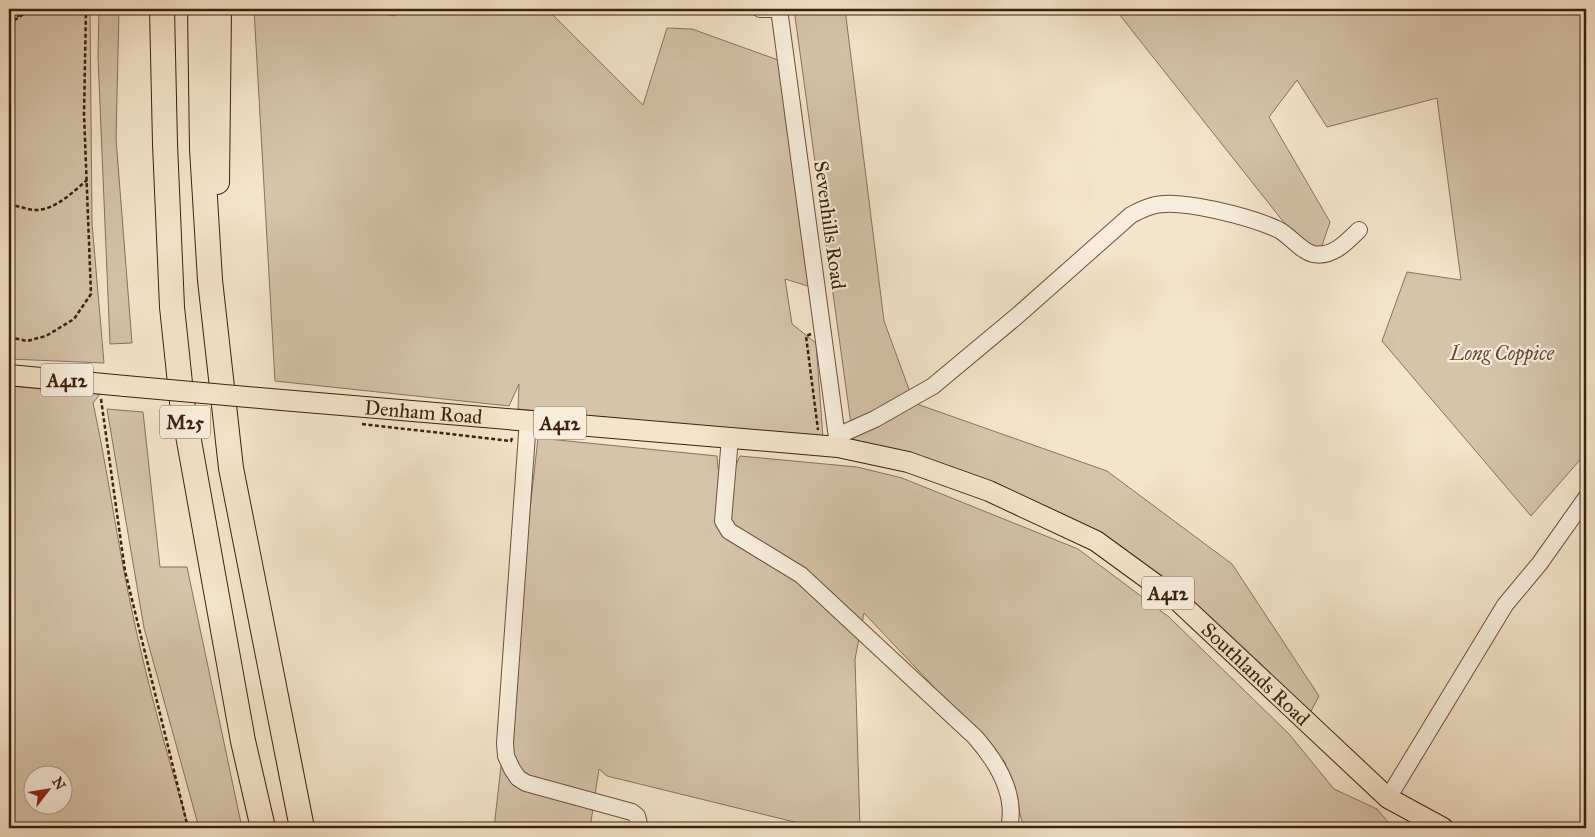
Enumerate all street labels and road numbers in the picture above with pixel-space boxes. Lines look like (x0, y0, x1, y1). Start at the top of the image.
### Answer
street label: Sevenhills Road (809, 159, 851, 291)
road number: A412 (41, 364, 93, 396)
street label: Denham Road (364, 395, 483, 429)
road number: M25 (160, 406, 210, 438)
road number: A412 (534, 406, 586, 439)
road number: A412 (1142, 576, 1194, 610)
street label: Southlands Road (1197, 617, 1315, 730)

